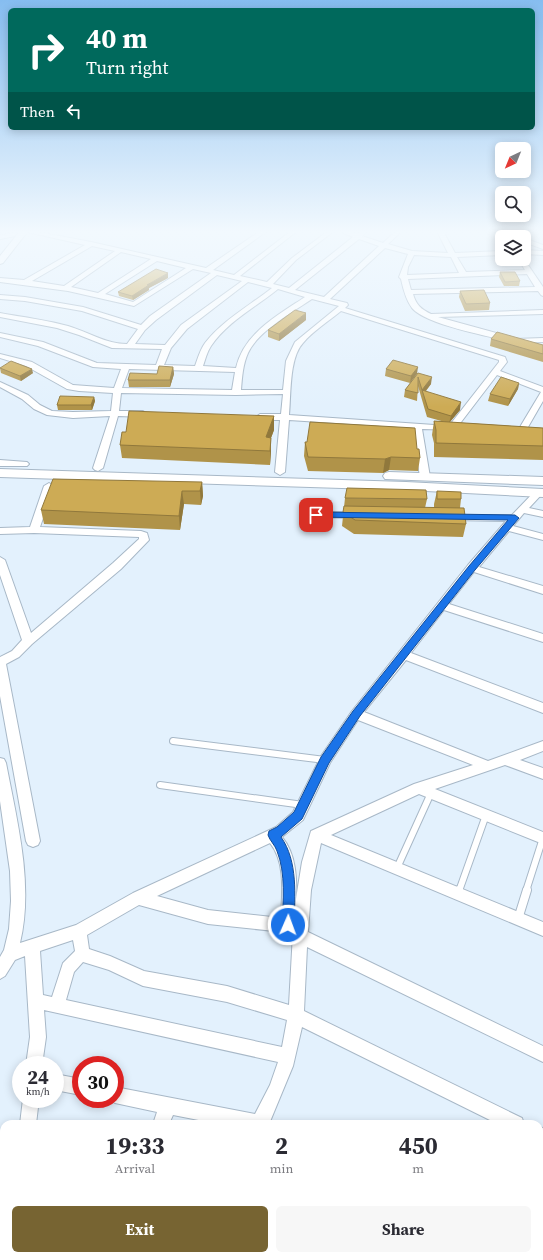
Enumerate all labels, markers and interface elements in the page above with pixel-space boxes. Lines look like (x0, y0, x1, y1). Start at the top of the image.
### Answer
text: 40 m (86, 19, 148, 57)
icon: right (20, 24, 72, 76)
text: Turn right (86, 55, 168, 80)
icon: left (63, 100, 85, 122)
text: Then (20, 101, 55, 122)
north arrow (495, 142, 531, 178)
map controls (495, 142, 531, 266)
button: search (495, 186, 531, 222)
button: layers (495, 230, 531, 266)
pin (299, 498, 333, 532)
icon: arrive (305, 504, 327, 526)
position arrow (267, 904, 309, 946)
speed limit sign: 30 (72, 1056, 124, 1108)
text: 24 (27, 1063, 49, 1091)
text: km/h (26, 1085, 50, 1098)
text: 19:33 (105, 1129, 165, 1162)
text: 2 (275, 1129, 288, 1162)
text: 450 (399, 1129, 438, 1162)
text: Arrival (115, 1160, 155, 1177)
text: min (270, 1160, 293, 1177)
text: m (412, 1160, 424, 1177)
button: Exit (12, 1206, 268, 1252)
button: Share (276, 1206, 531, 1252)

